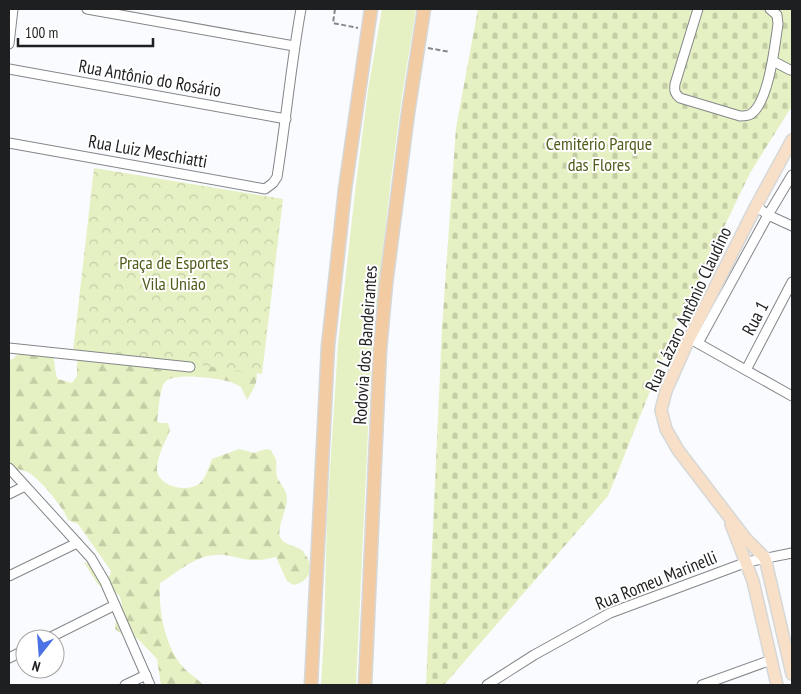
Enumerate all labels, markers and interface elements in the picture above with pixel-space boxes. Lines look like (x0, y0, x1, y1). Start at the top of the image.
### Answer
scale bar (18, 15, 152, 47)
text: 100 m (25, 23, 58, 42)
street label: Rua Antônio do Rosário (77, 54, 223, 102)
street label: Rua Luiz Meschiatti (87, 129, 209, 173)
park label: Cemitério Parque das Flores (546, 132, 652, 176)
street label: Rua Lázaro Antônio Claudino (640, 223, 736, 395)
park label: Praça de Esportes Vila União (119, 251, 229, 295)
street label: Rodovia dos Bandeirantes (348, 265, 382, 425)
street label: Rua 1 (736, 297, 774, 339)
street label: Rua Romeu Marinelli (592, 545, 720, 615)
north arrow (15, 629, 65, 679)
text: N (30, 657, 42, 676)

